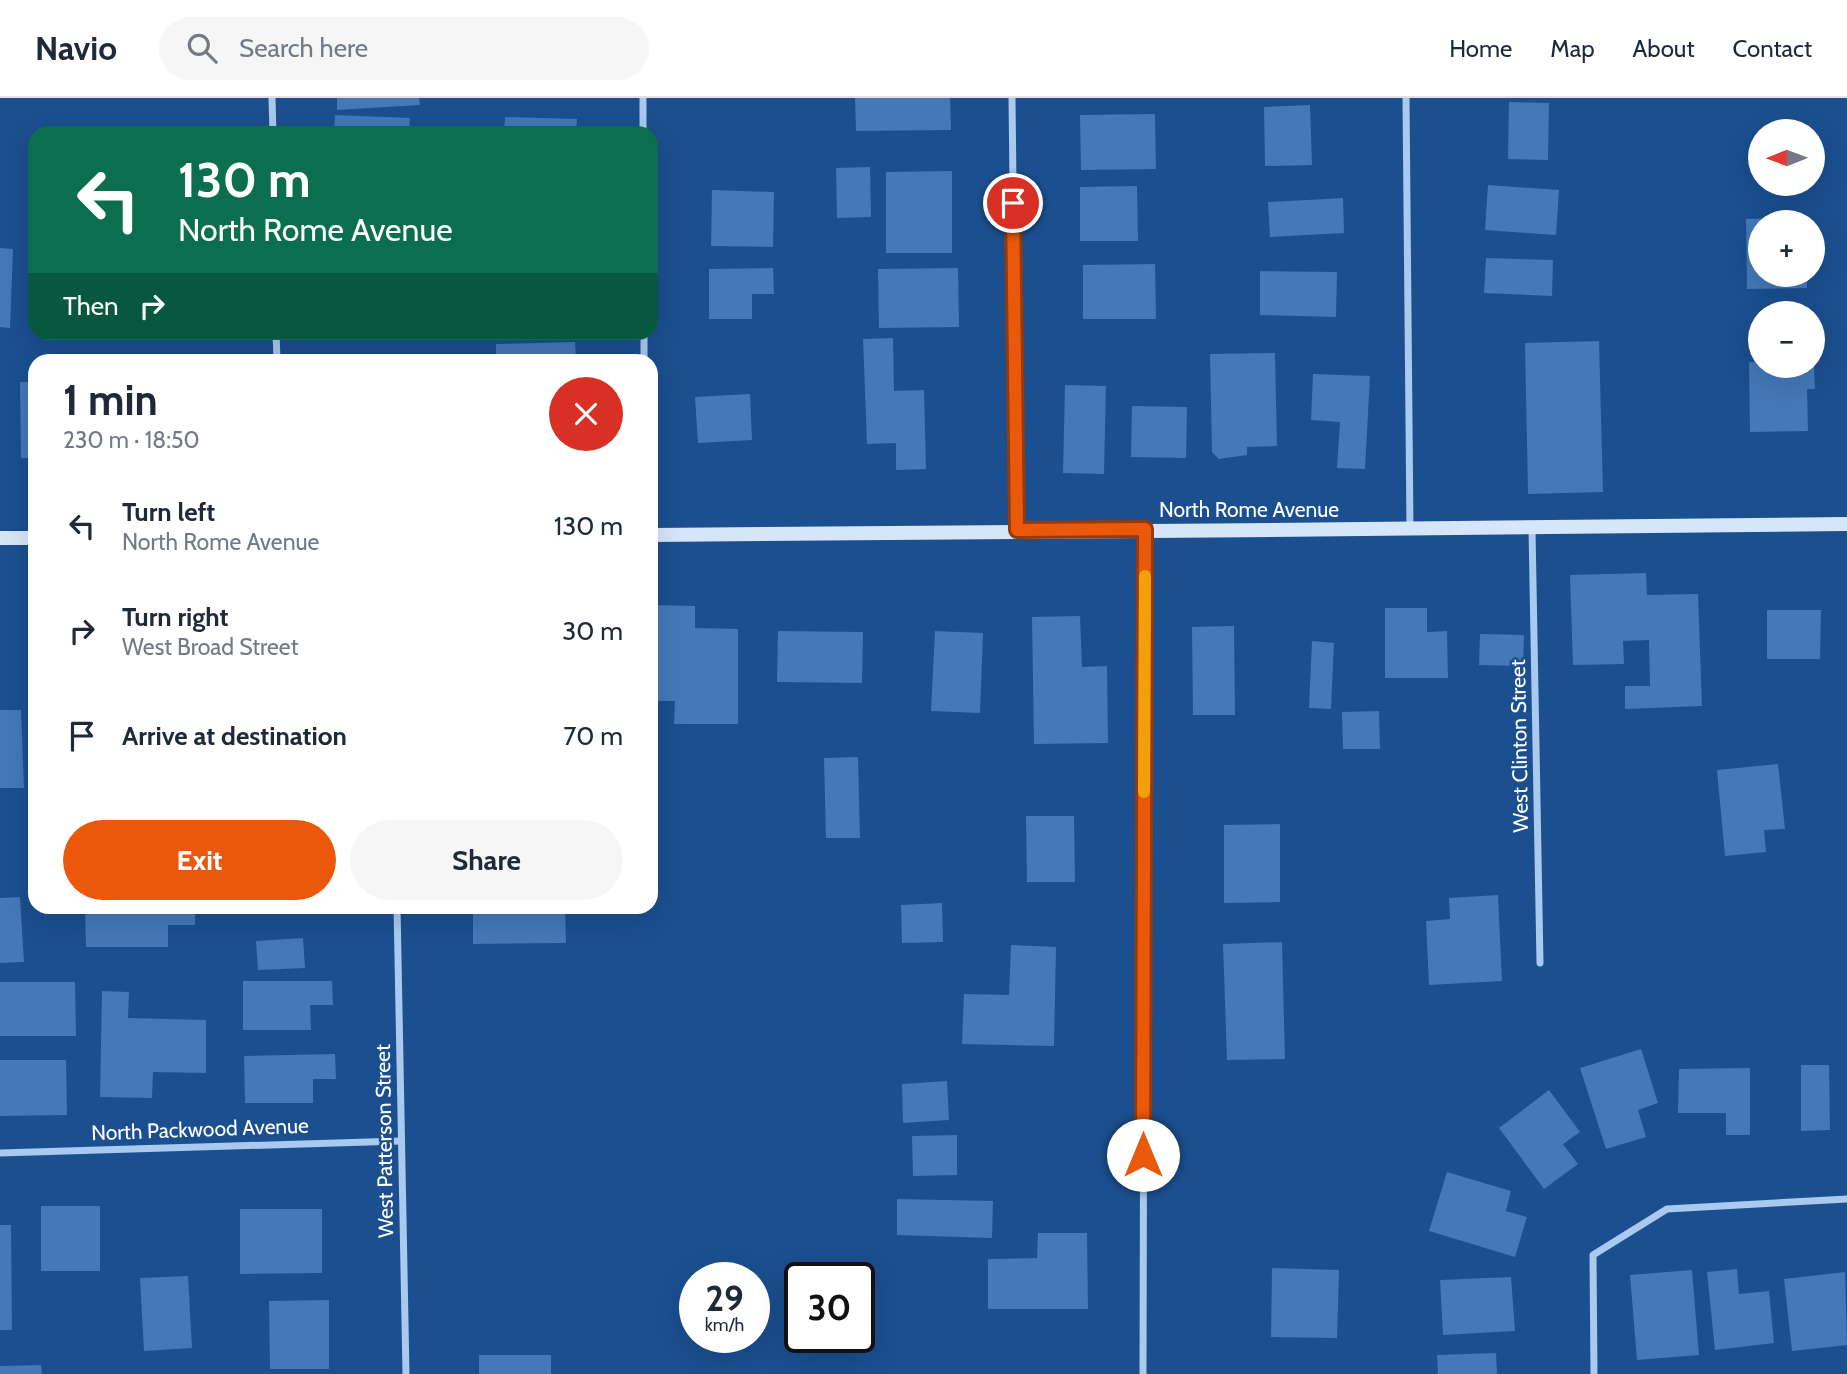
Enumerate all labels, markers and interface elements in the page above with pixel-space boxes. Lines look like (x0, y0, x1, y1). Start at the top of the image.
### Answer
search box (159, 17, 649, 80)
text: Navio (35, 28, 117, 68)
icon: search (183, 29, 221, 67)
text: Search here (239, 32, 368, 64)
text: Home (1449, 34, 1512, 63)
text: Map (1550, 34, 1595, 63)
text: About (1633, 34, 1695, 63)
text: Contact (1733, 34, 1812, 63)
north arrow (1748, 119, 1825, 196)
map controls (1748, 119, 1825, 378)
text: 130 m (178, 150, 311, 209)
icon: left (63, 154, 154, 245)
pin (983, 173, 1043, 233)
icon: arrive (994, 184, 1032, 222)
text: North Rome Avenue (178, 210, 453, 249)
button: + (1748, 210, 1825, 287)
icon: right (133, 287, 171, 325)
text: Then (63, 290, 119, 322)
button: − (1748, 301, 1825, 378)
text: 1 min (63, 374, 158, 426)
button: close (549, 377, 623, 451)
text: 230 m · 18:50 (63, 426, 199, 454)
text: Turn left (122, 496, 215, 528)
street label: North Rome Avenue (1159, 497, 1339, 522)
icon: left (63, 507, 101, 545)
text: 130 m (554, 510, 623, 542)
text: North Rome Avenue (122, 528, 319, 556)
text: Turn right (122, 601, 228, 633)
icon: right (63, 612, 101, 650)
text: 30 m (562, 615, 623, 647)
text: West Broad Street (122, 633, 298, 661)
street label: West Clinton Street (1505, 659, 1533, 833)
icon: arrive (63, 717, 101, 755)
text: Arrive at destination (122, 720, 347, 752)
text: 70 m (563, 720, 623, 752)
button: Exit (63, 820, 336, 900)
button: Share (350, 820, 623, 900)
street label: West Patterson Street (370, 1044, 398, 1238)
street label: North Packwood Avenue (91, 1113, 310, 1145)
position arrow (1106, 1118, 1180, 1192)
speed limit sign: 30 (784, 1262, 875, 1353)
text: 29 (705, 1277, 744, 1320)
text: km/h (705, 1314, 744, 1336)

